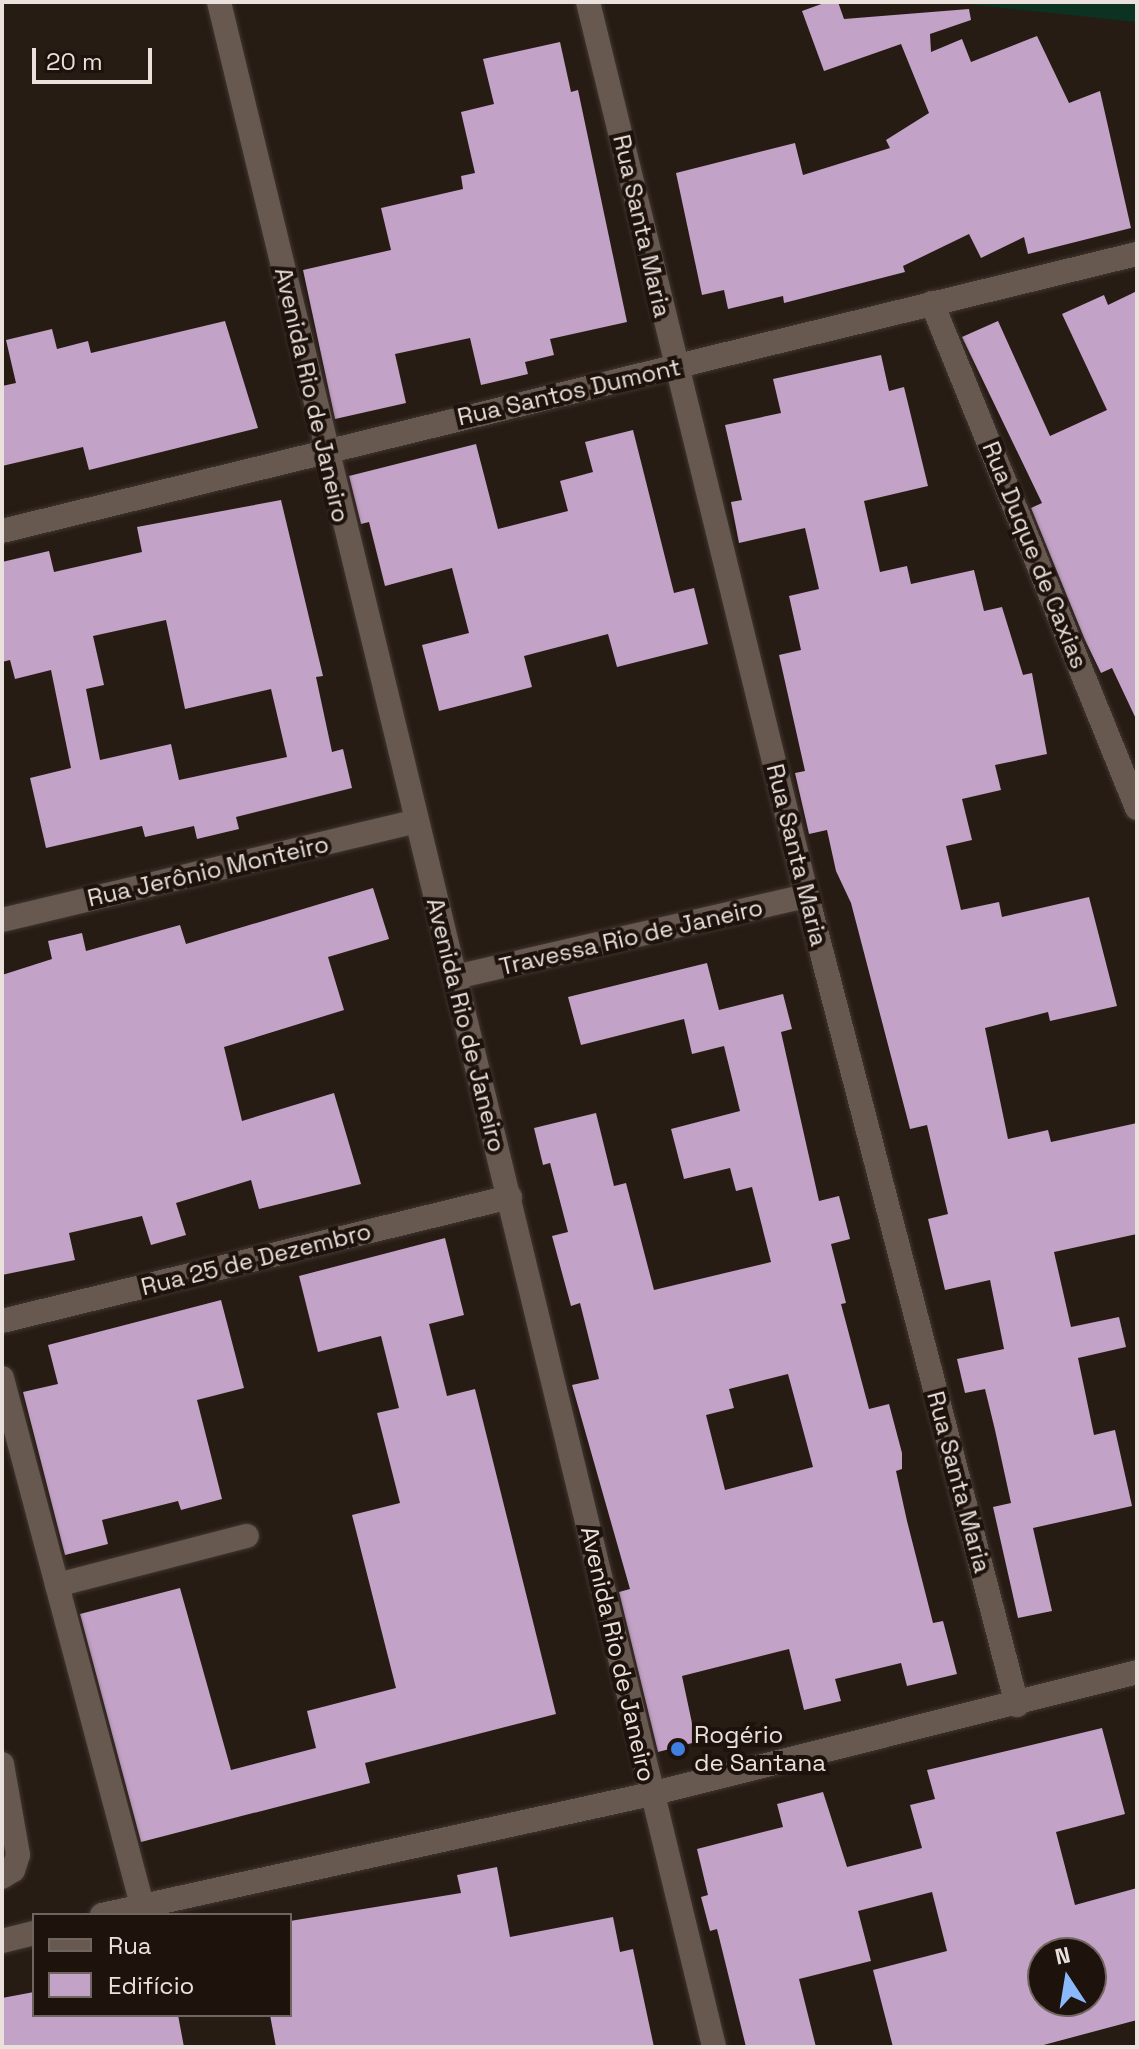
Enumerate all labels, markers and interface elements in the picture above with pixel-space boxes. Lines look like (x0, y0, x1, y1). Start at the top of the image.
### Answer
scale bar (36, 32, 156, 82)
text: 20 m (46, 46, 103, 77)
street label: Rua Santa Maria (607, 132, 677, 320)
street label: Avenida Rio de Janeiro (269, 265, 355, 525)
street label: Rua Santos Dumont (454, 352, 684, 432)
street label: Rua Duque de Caxias (976, 437, 1094, 673)
street label: Rua Santa Maria (760, 761, 834, 949)
street label: Rua Jerônio Monteiro (85, 829, 331, 913)
street label: Travessa Rio de Janeiro (496, 893, 766, 981)
street label: Avenida Rio de Janeiro (420, 895, 512, 1155)
street label: Rua 25 de Dezembro (138, 1216, 374, 1302)
street label: Rua Santa Maria (921, 1388, 997, 1576)
street label: Avenida Rio de Janeiro (575, 1524, 661, 1784)
place label: Rogério de Santana (694, 1721, 826, 1777)
marker: Rogério de Santana (669, 1740, 687, 1758)
legend (32, 1913, 292, 2017)
text: Rua (108, 1930, 152, 1961)
north arrow (1027, 1937, 1107, 2017)
text: N (1052, 1940, 1073, 1971)
text: Edifício (108, 1970, 194, 2001)

